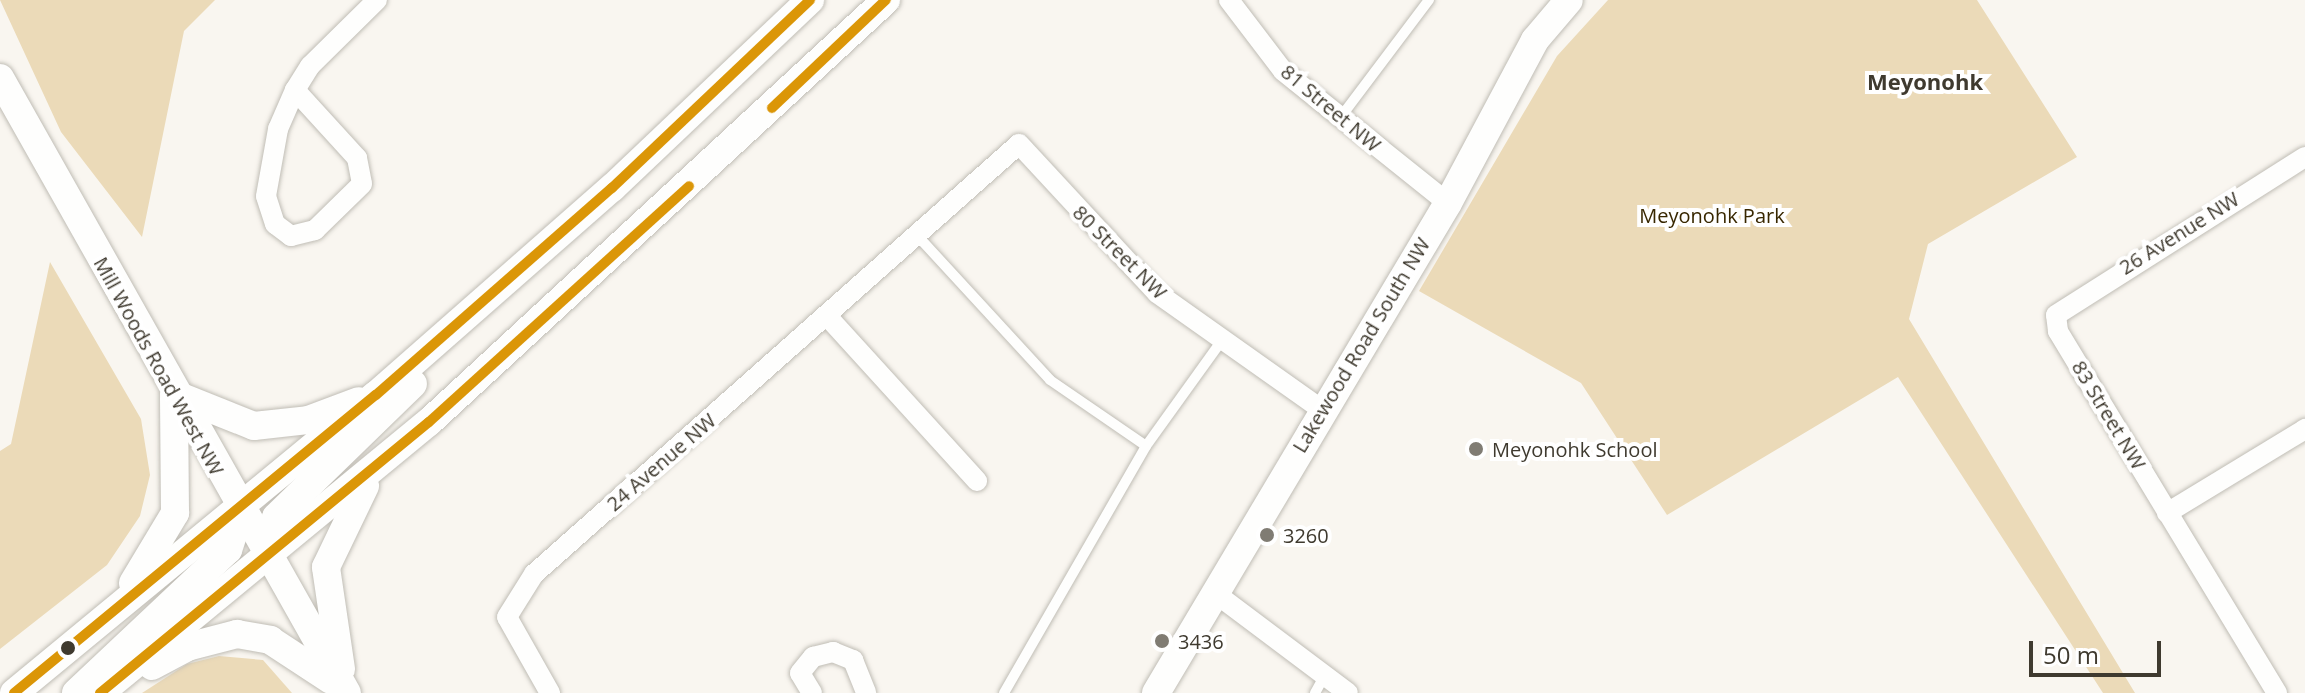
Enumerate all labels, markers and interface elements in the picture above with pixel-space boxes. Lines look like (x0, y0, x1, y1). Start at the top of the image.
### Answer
street label: 81 Street NW (1276, 59, 1386, 157)
district label: Meyonohk (1867, 69, 1983, 95)
street label: 26 Avenue NW (2115, 187, 2243, 279)
street label: 80 Street NW (1068, 200, 1172, 304)
park label: Meyonohk Park (1639, 203, 1785, 227)
street label: Lakewood Road South NW (1287, 233, 1435, 457)
street label: Mill Woods Road West NW (89, 253, 229, 479)
street label: 83 Street NW (2067, 356, 2151, 474)
street label: 24 Avenue NW (602, 408, 720, 516)
place label: Meyonohk School (1492, 437, 1657, 461)
marker: Meyonohk School (1467, 440, 1485, 458)
place label: 3260 (1283, 523, 1329, 547)
marker: 3260 (1258, 526, 1276, 544)
scale bar (2033, 625, 2165, 675)
place label: 3436 (1178, 629, 1224, 653)
marker: 3436 (1153, 632, 1171, 650)
text: 50 m (2043, 638, 2099, 671)
unlabelled marker (60, 640, 76, 656)

